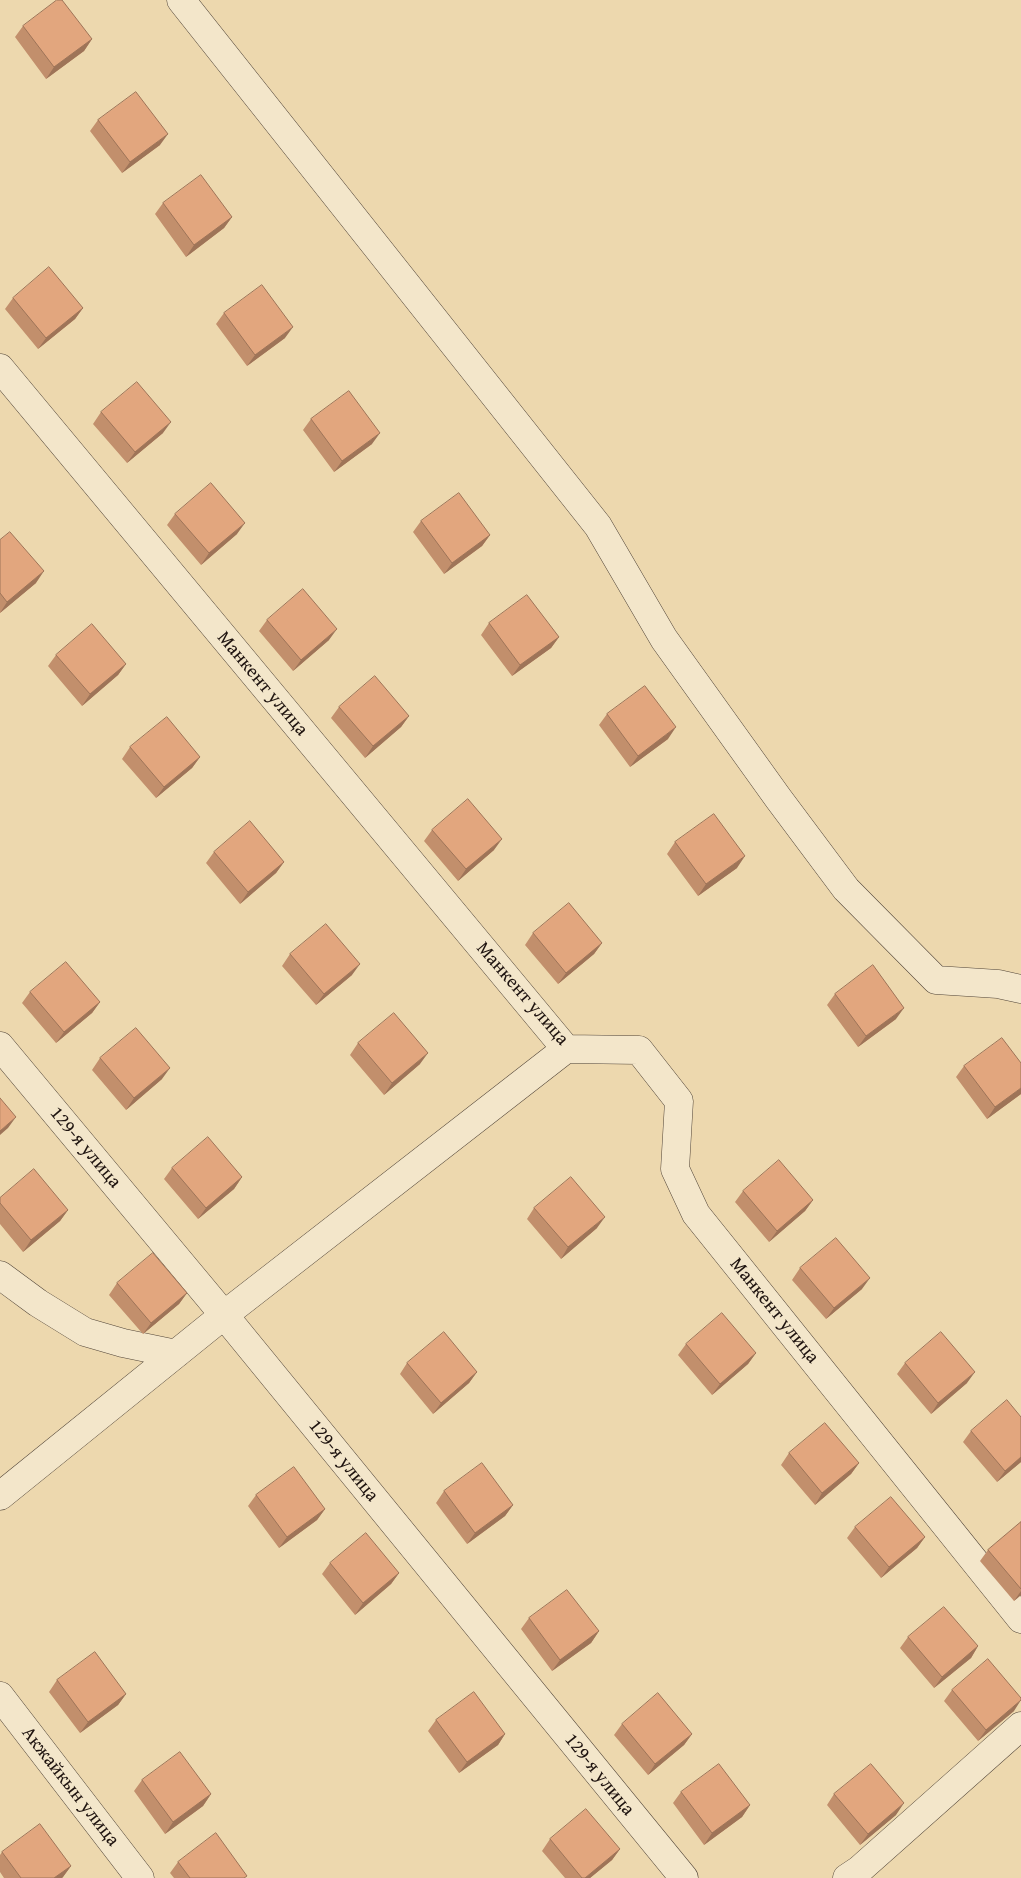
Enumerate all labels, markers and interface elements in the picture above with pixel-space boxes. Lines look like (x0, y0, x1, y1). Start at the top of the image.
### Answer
street label: Манкент улица (212, 627, 312, 741)
street label: Манкент улица (471, 938, 573, 1050)
street label: 129-я улица (44, 1103, 126, 1193)
street label: Манкент улица (724, 1254, 824, 1368)
street label: 129-я улица (303, 1415, 383, 1507)
street label: Акжайкын улица (16, 1723, 124, 1851)
street label: 129-я улица (559, 1729, 639, 1821)

